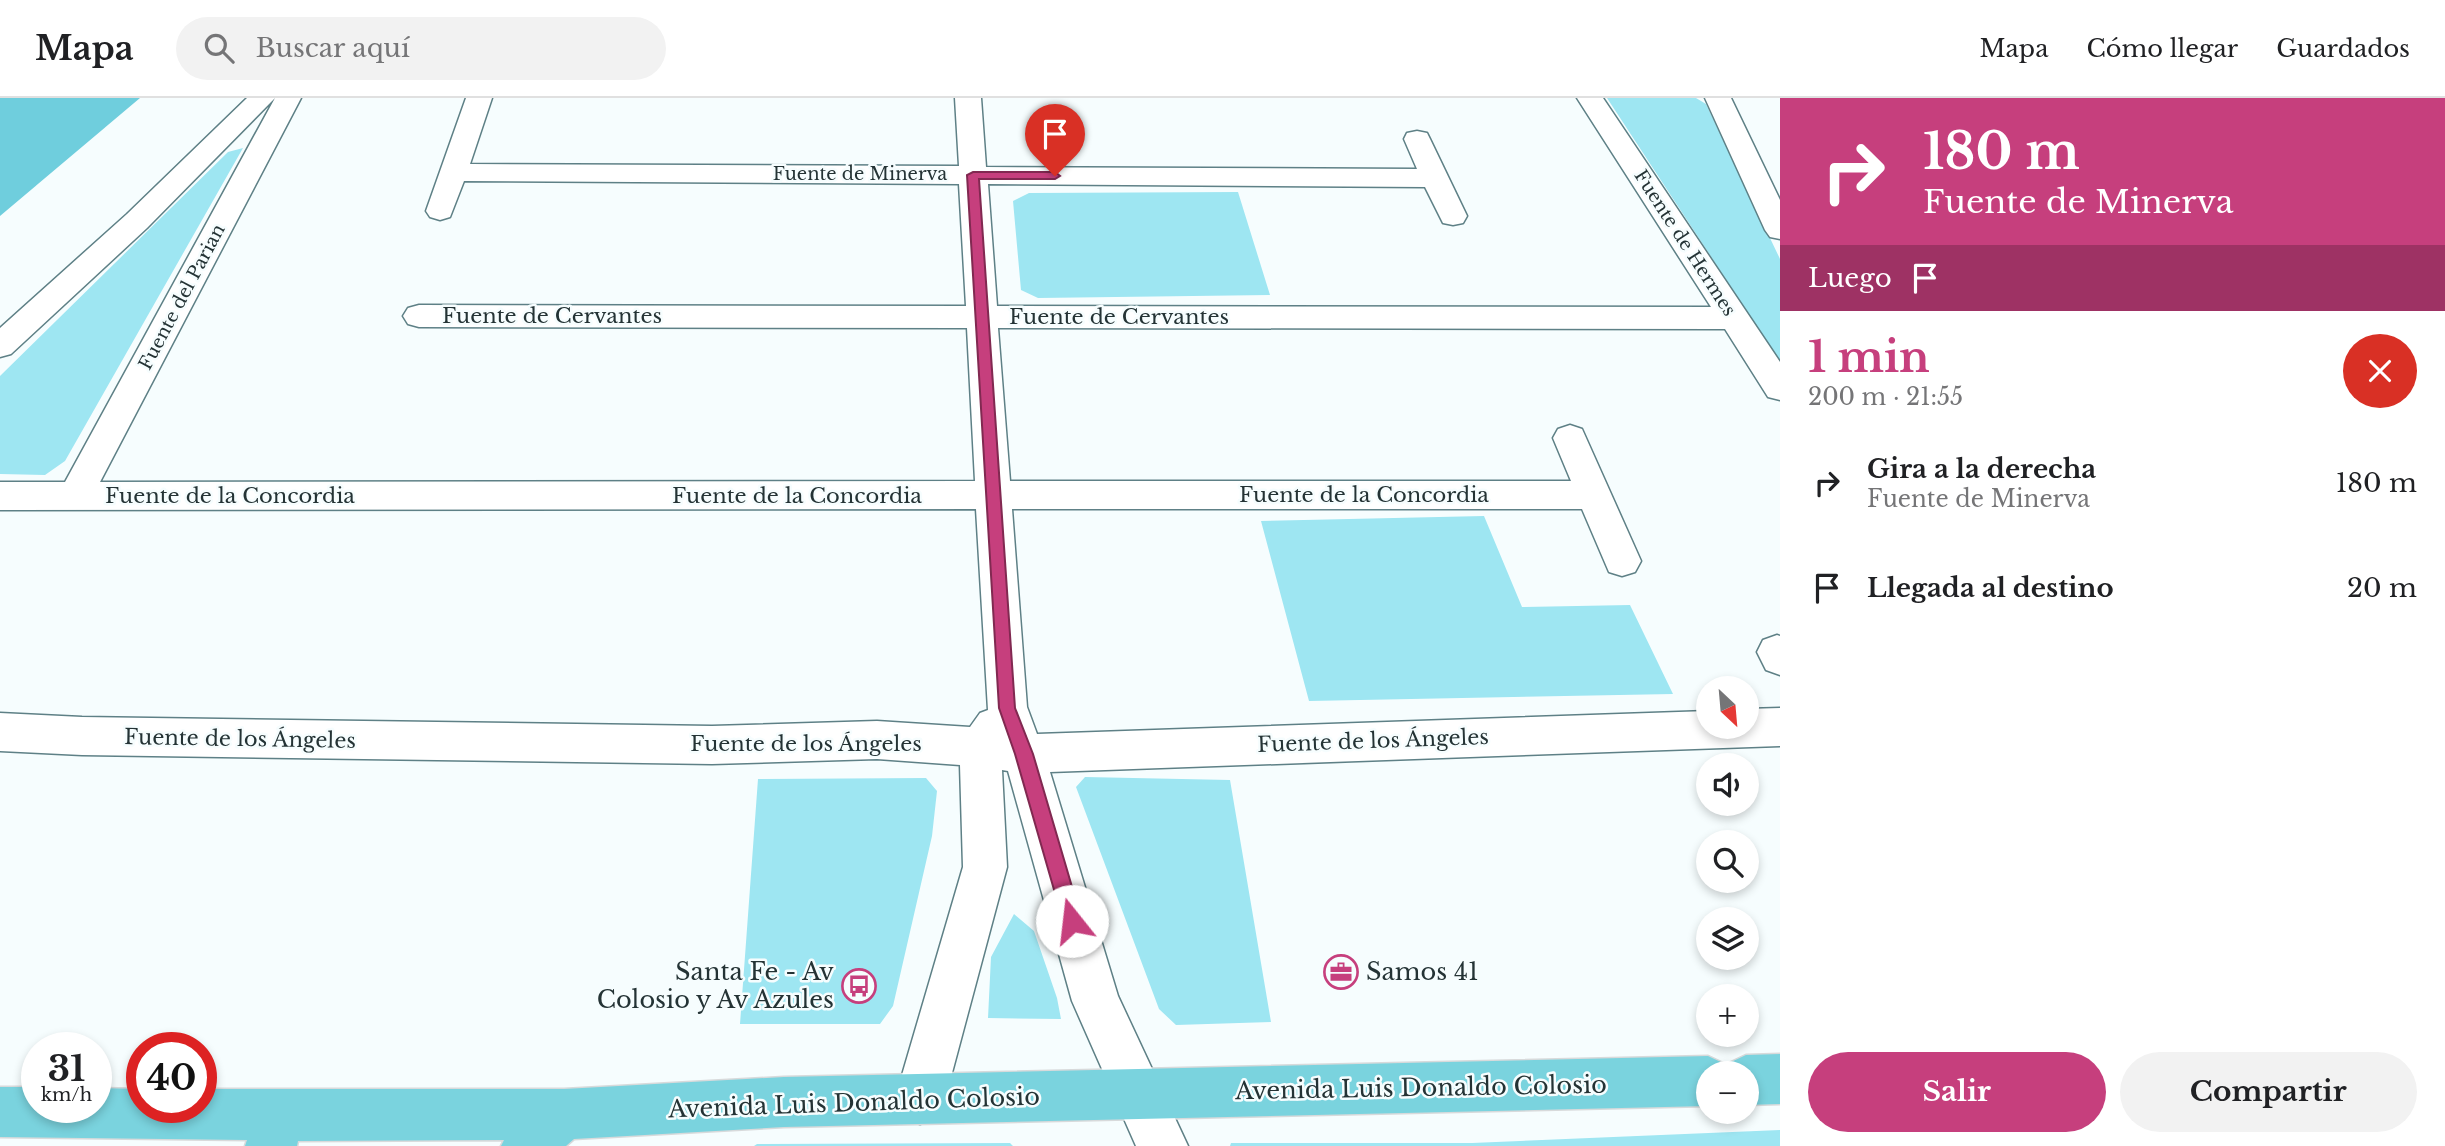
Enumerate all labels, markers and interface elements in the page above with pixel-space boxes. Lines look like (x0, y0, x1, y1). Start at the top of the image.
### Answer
search box (176, 17, 666, 80)
text: Mapa (35, 28, 134, 69)
icon: search (200, 29, 238, 67)
text: Buscar aquí (256, 32, 410, 64)
text: Mapa (1979, 34, 2048, 63)
text: Cómo llegar (2086, 34, 2238, 63)
text: Guardados (2276, 34, 2410, 63)
pin (1025, 104, 1085, 176)
icon: arrive (1036, 115, 1074, 153)
text: 180 m (1923, 121, 2080, 182)
icon: right (1808, 126, 1899, 217)
street label: Fuente de Minerva (773, 163, 947, 185)
street label: Fuente de Hermes (1630, 166, 1740, 320)
text: Fuente de Minerva (1923, 182, 2233, 222)
street label: Fuente del Parian (134, 220, 230, 374)
icon: arrive (1906, 259, 1944, 297)
text: Luego (1808, 262, 1892, 294)
street label: Fuente de Cervantes (442, 303, 662, 329)
street label: Fuente de Cervantes (1009, 304, 1229, 330)
text: 1 min (1808, 331, 1930, 383)
button: close (2343, 334, 2417, 408)
text: 200 m · 21:55 (1808, 383, 1963, 411)
text: Gira a la derecha (1867, 453, 2096, 485)
icon: right (1808, 464, 1846, 502)
text: 180 m (2336, 467, 2417, 499)
street label: Fuente de la Concordia (1239, 482, 1489, 508)
street label: Fuente de la Concordia (105, 483, 355, 509)
street label: Fuente de la Concordia (672, 483, 922, 509)
text: Fuente de Minerva (1867, 485, 2090, 513)
icon: arrive (1808, 569, 1846, 607)
text: Llegada al destino (1867, 572, 2114, 604)
text: 20 m (2347, 572, 2417, 604)
north arrow (1696, 676, 1759, 738)
map controls (1696, 676, 1759, 1124)
street label: Fuente de los Ángeles (124, 724, 356, 754)
street label: Fuente de los Ángeles (1257, 724, 1489, 758)
street label: Fuente de los Ángeles (690, 731, 922, 757)
button: sound (1696, 753, 1759, 816)
button: search (1696, 830, 1759, 893)
position arrow (1035, 884, 1109, 958)
button: layers (1696, 907, 1759, 970)
office icon: Samos 41 (1322, 953, 1360, 991)
place label: Santa Fe - Av Colosio y Av Azules (597, 957, 834, 1014)
place label: Samos 41 (1366, 957, 1479, 986)
bus stop icon: Santa Fe - Av Colosio y Av Azules (840, 967, 878, 1005)
button: + (1696, 984, 1759, 1047)
speed limit sign: 40 (126, 1032, 217, 1123)
text: 31 (48, 1047, 85, 1090)
button: Salir (1808, 1052, 2106, 1132)
button: Compartir (2120, 1052, 2417, 1132)
button: − (1696, 1061, 1759, 1124)
street label: Avenida Luis Donaldo Colosio (1234, 1070, 1607, 1105)
street label: Avenida Luis Donaldo Colosio (667, 1082, 1040, 1124)
text: km/h (41, 1084, 92, 1106)

